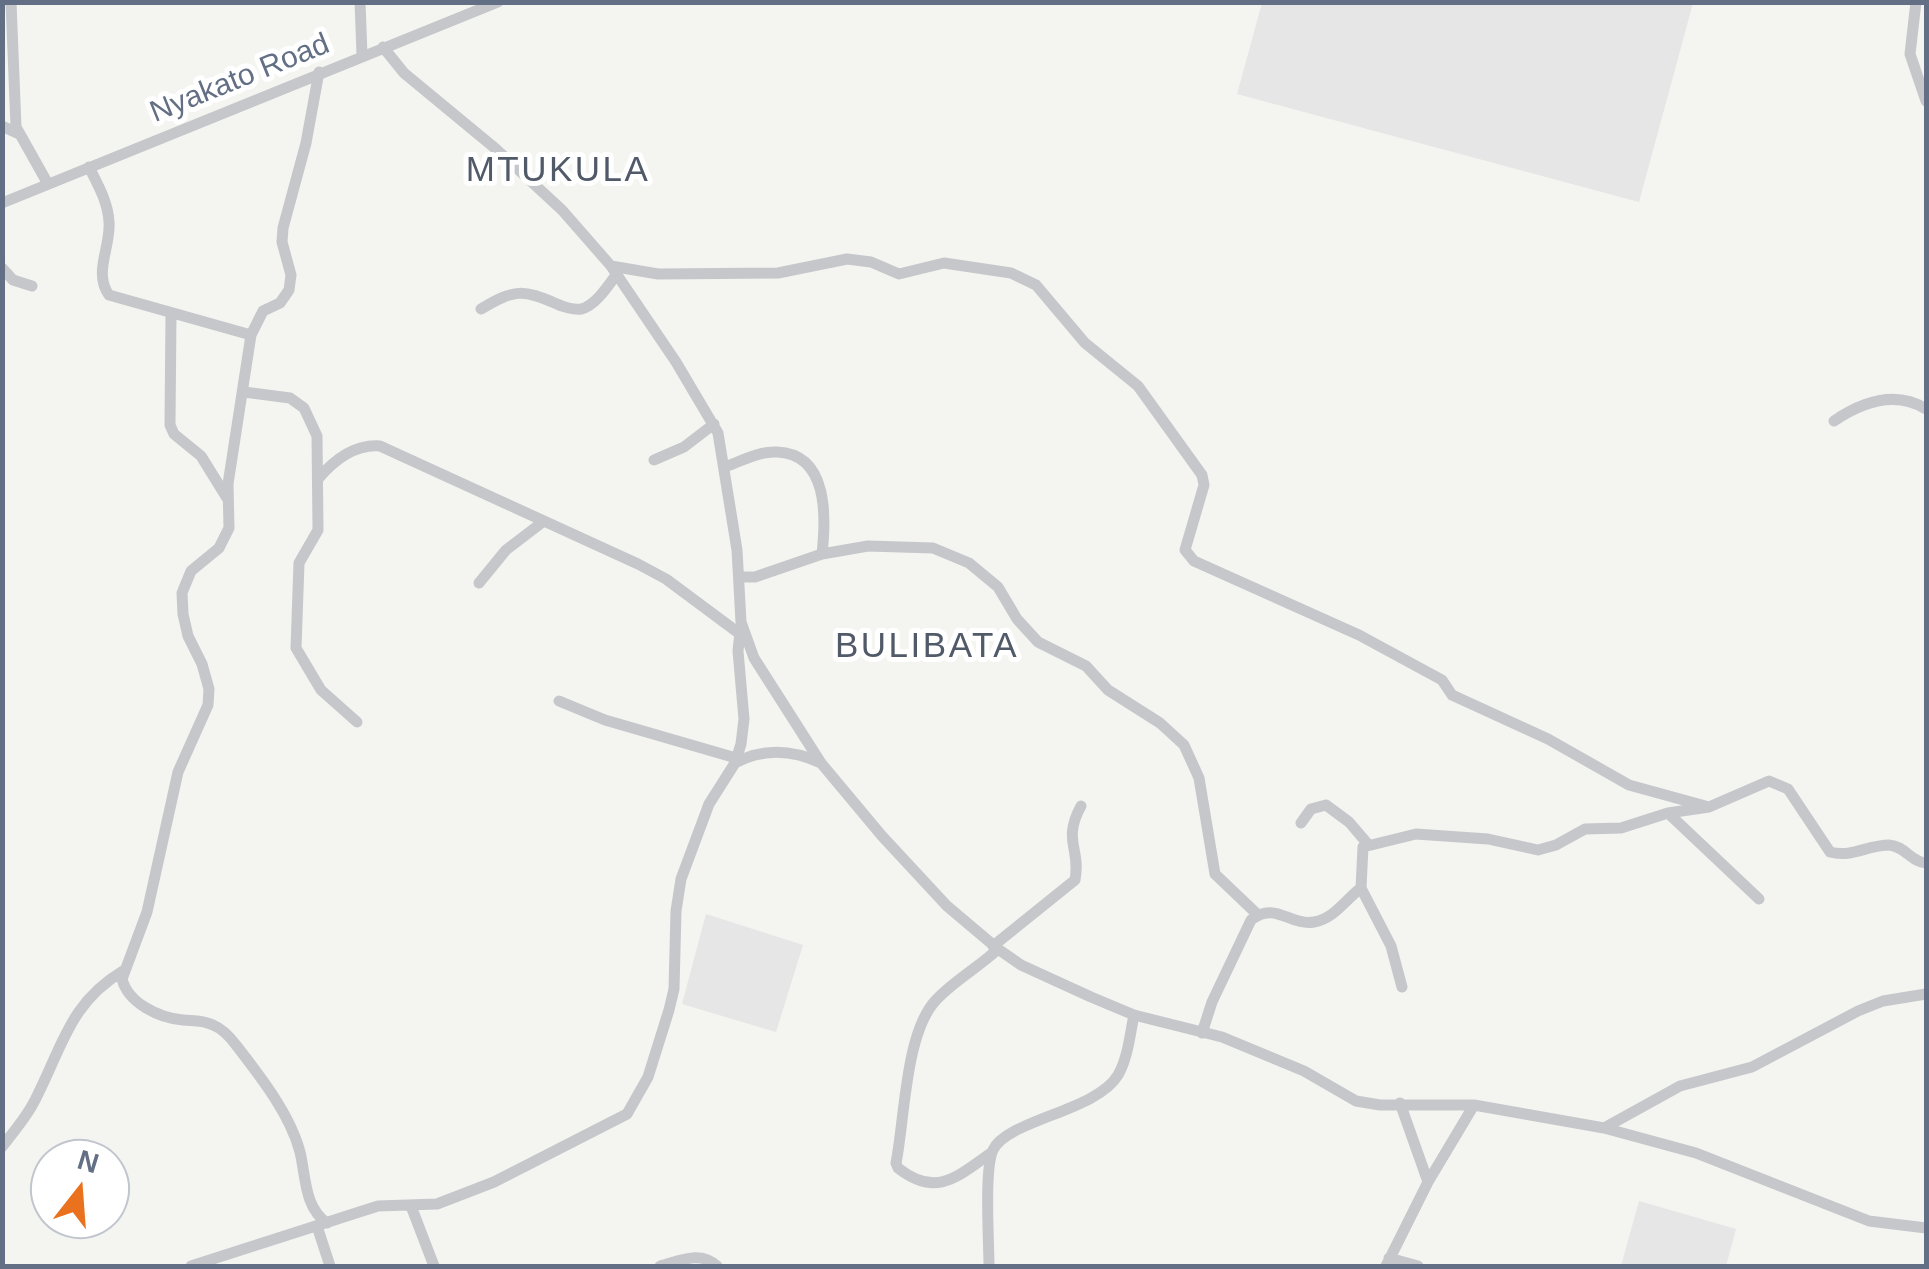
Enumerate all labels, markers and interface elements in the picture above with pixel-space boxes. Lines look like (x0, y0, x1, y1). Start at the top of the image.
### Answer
street label: Nyakato Road (145, 27, 335, 131)
district label: MTUKULA (466, 150, 650, 192)
district label: BULIBATA (835, 626, 1019, 668)
north arrow (30, 1139, 130, 1239)
text: N (74, 1144, 103, 1180)

